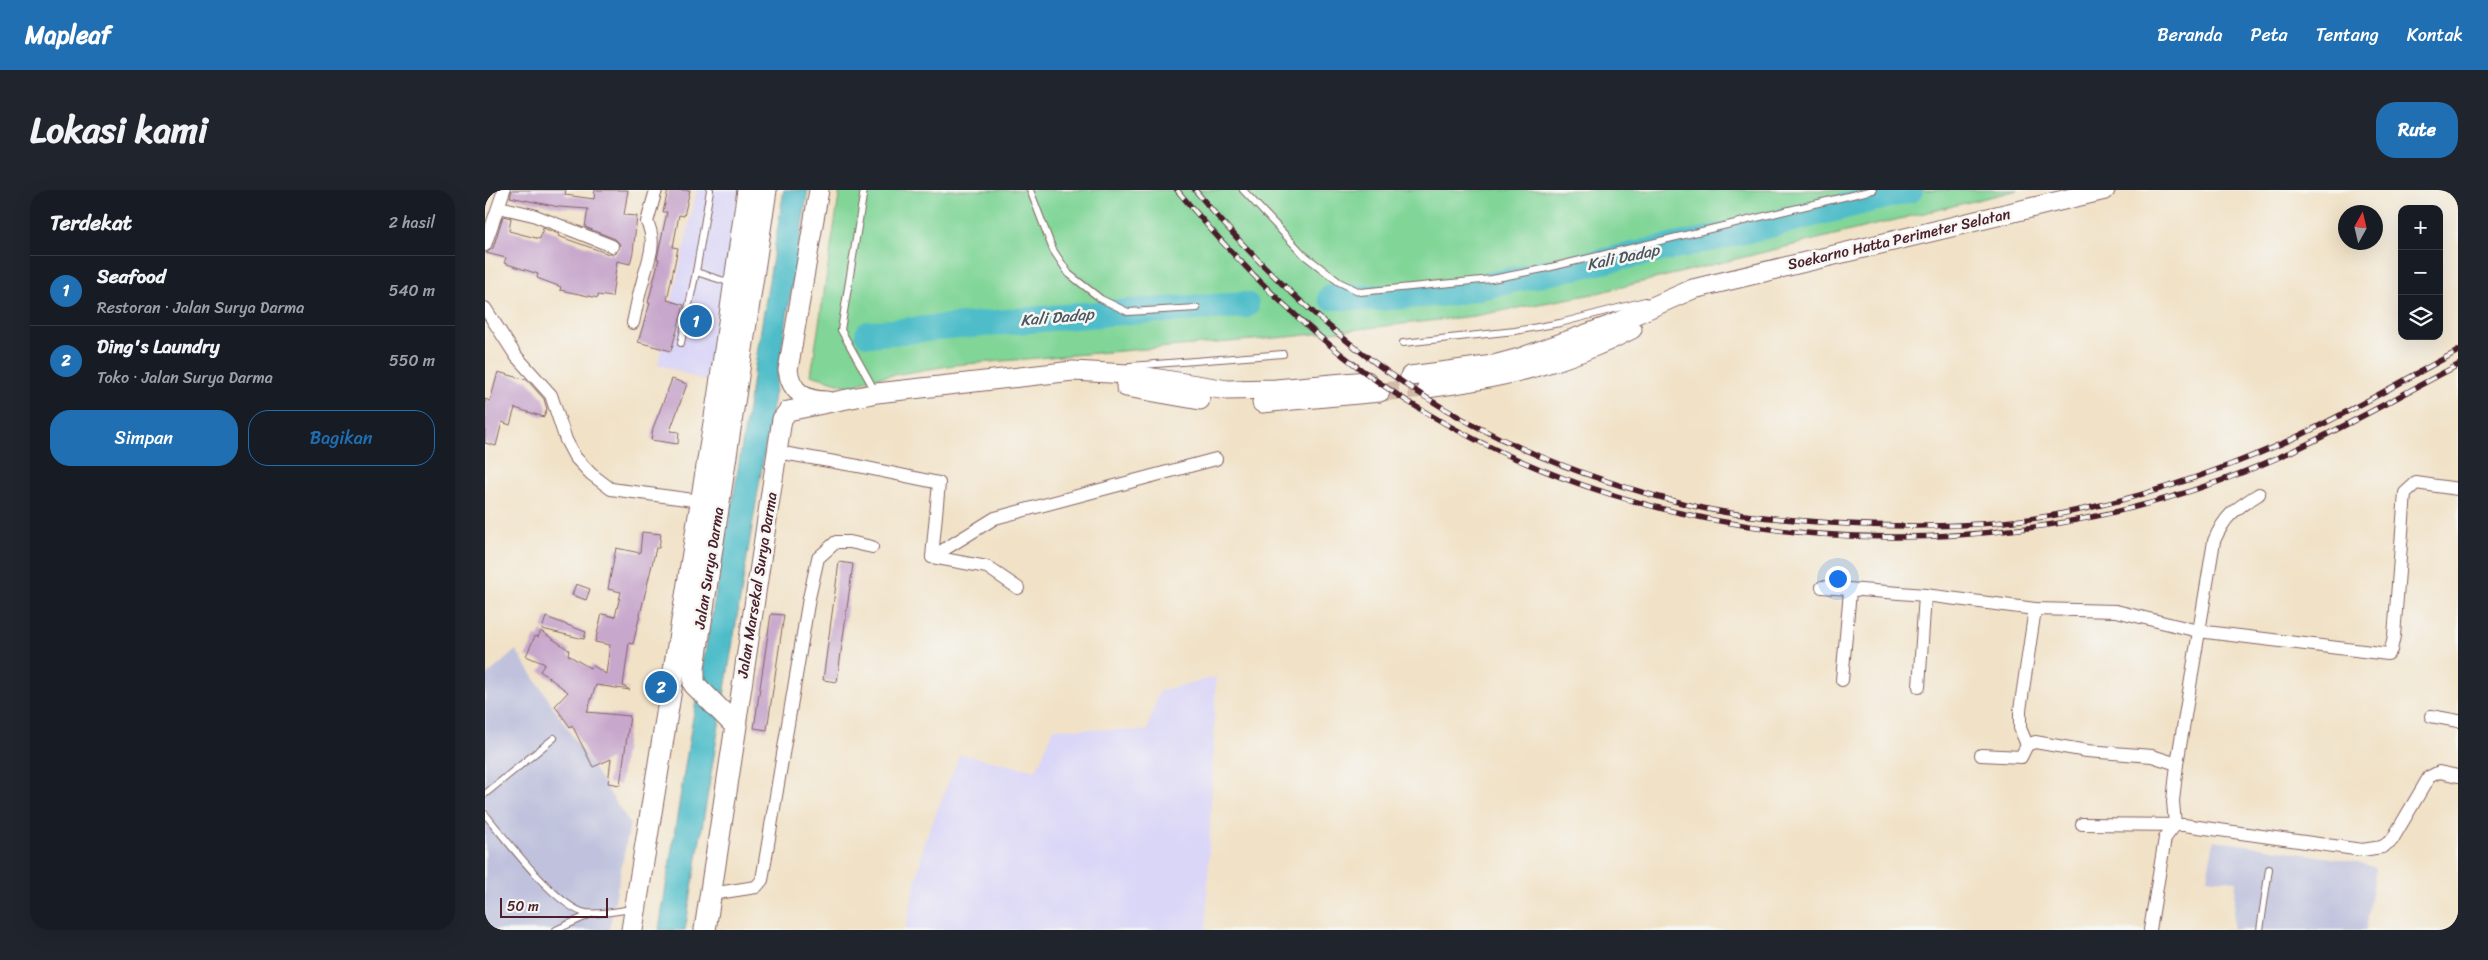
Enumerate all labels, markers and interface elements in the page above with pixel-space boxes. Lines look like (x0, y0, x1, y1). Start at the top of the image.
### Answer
text: Mapleaf (25, 14, 111, 56)
text: Beranda (2157, 19, 2223, 51)
text: Peta (2251, 19, 2288, 51)
text: Tentang (2316, 19, 2379, 51)
text: Kontak (2407, 19, 2463, 51)
text: Lokasi kami (30, 99, 208, 161)
button: Rute (2376, 102, 2458, 158)
street label: Soekarno Hatta Perimeter Selatan (1785, 201, 2013, 277)
text: Terdekat (50, 204, 132, 242)
north arrow (2338, 205, 2383, 250)
map controls (2398, 205, 2443, 340)
button: + (2398, 205, 2443, 250)
text: 2 hasil (389, 208, 435, 237)
water label: Kali Dadap (1584, 235, 1663, 279)
button: − (2398, 250, 2443, 295)
text: Seafood (97, 260, 166, 293)
text: 1 (63, 276, 69, 305)
text: 540 m (389, 276, 435, 305)
text: Restoran · Jalan Surya Darma (97, 293, 304, 322)
button: layers (2398, 295, 2443, 340)
water label: Kali Dadap (1019, 299, 1096, 335)
pin: 1 (680, 302, 712, 340)
text: Ding's Laundry (97, 330, 220, 363)
text: 2 (61, 346, 71, 375)
text: 550 m (389, 346, 435, 375)
text: Toko · Jalan Surya Darma (97, 363, 273, 392)
button: Simpan (50, 410, 238, 466)
button: Bagikan (248, 410, 435, 466)
street label: Jalan Marsekal Surya Darma (729, 490, 785, 681)
street label: Jalan Surya Darma (686, 505, 732, 632)
your location (1825, 566, 1851, 592)
pin: 2 (645, 668, 677, 706)
text: 50 m (507, 894, 539, 919)
scale bar (500, 895, 607, 918)

